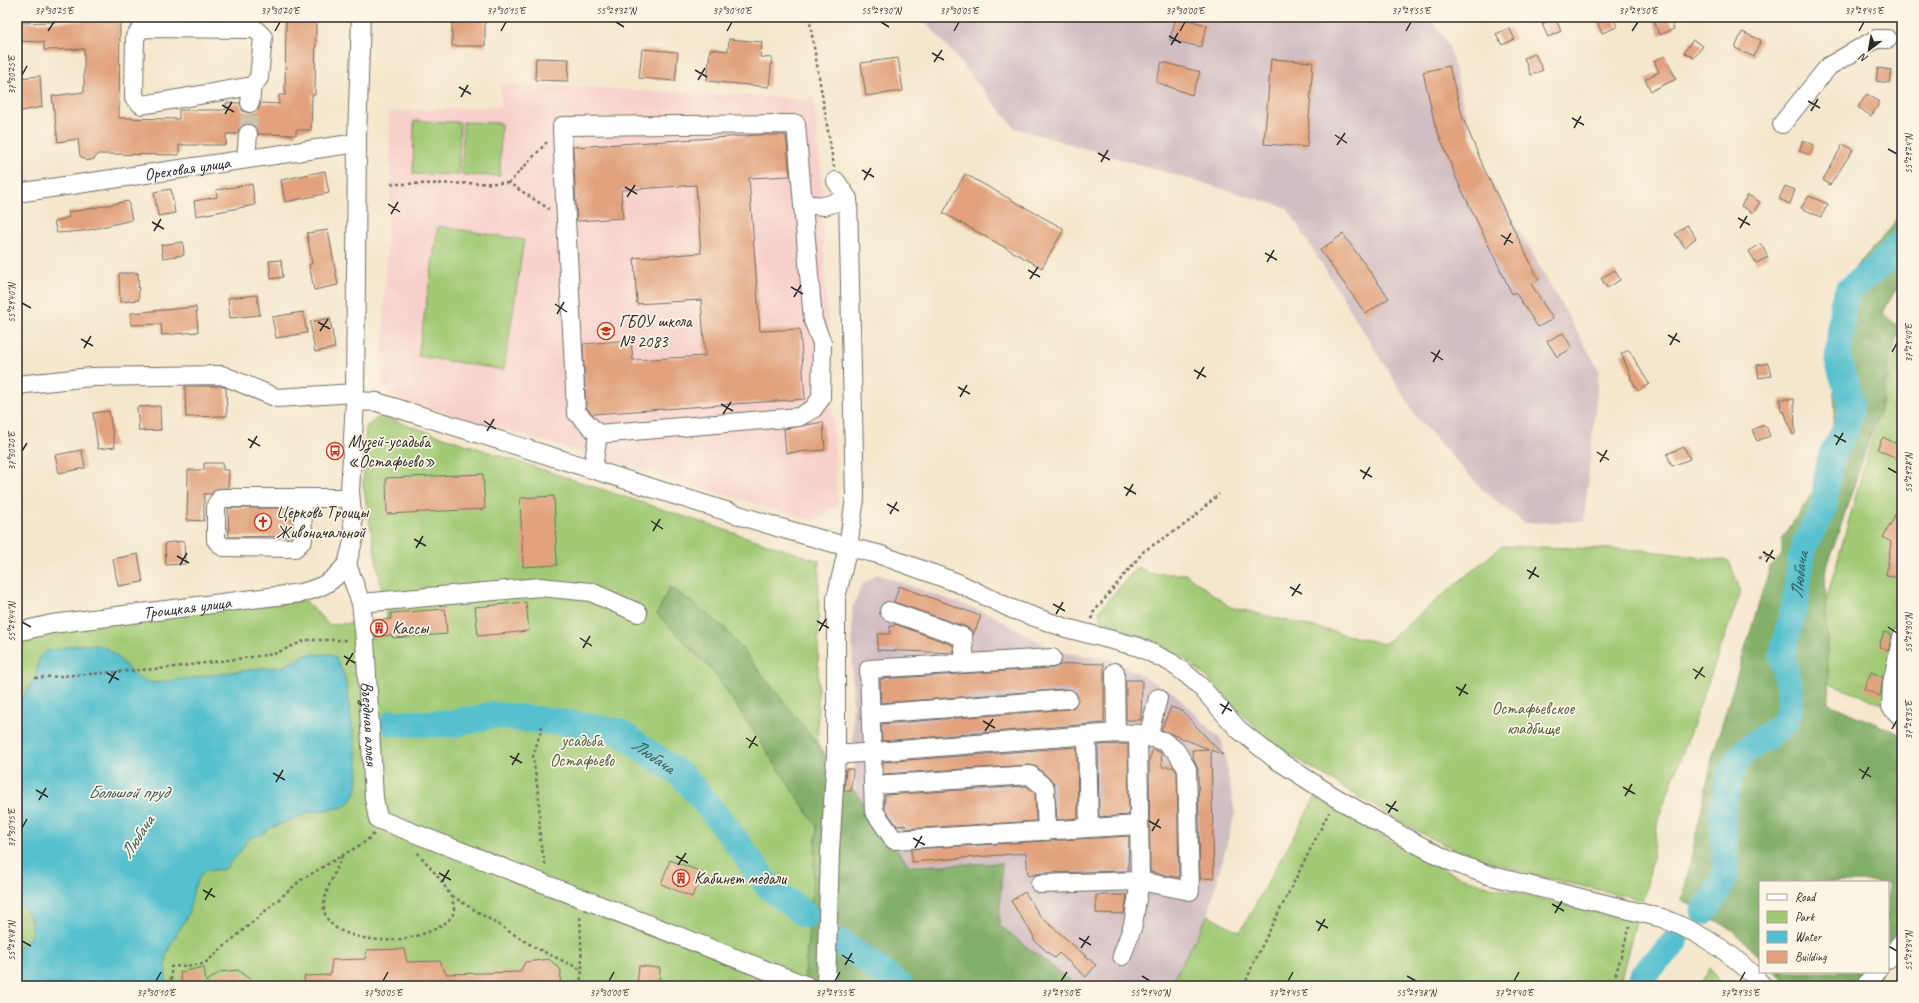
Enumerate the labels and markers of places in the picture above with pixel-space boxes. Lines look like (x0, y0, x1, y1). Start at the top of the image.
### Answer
place label: ГБОУ школа № 2083 (619, 311, 693, 352)
school or university icon: ГБОУ школа № 2083 (596, 321, 616, 341)
place label: Музей-усадьба «Остафьево» (348, 431, 435, 472)
bus stop icon: Музей-усадьба «Остафьево» (325, 441, 345, 461)
place label: Церковь Троицы Живоначальной (276, 502, 370, 543)
church icon: Церковь Троицы Живоначальной (253, 512, 273, 532)
building icon: Кассы (369, 618, 389, 638)
place label: Кассы (392, 618, 430, 639)
building icon: Кабинет медали (671, 868, 691, 888)
place label: Кабинет медали (694, 868, 788, 889)

